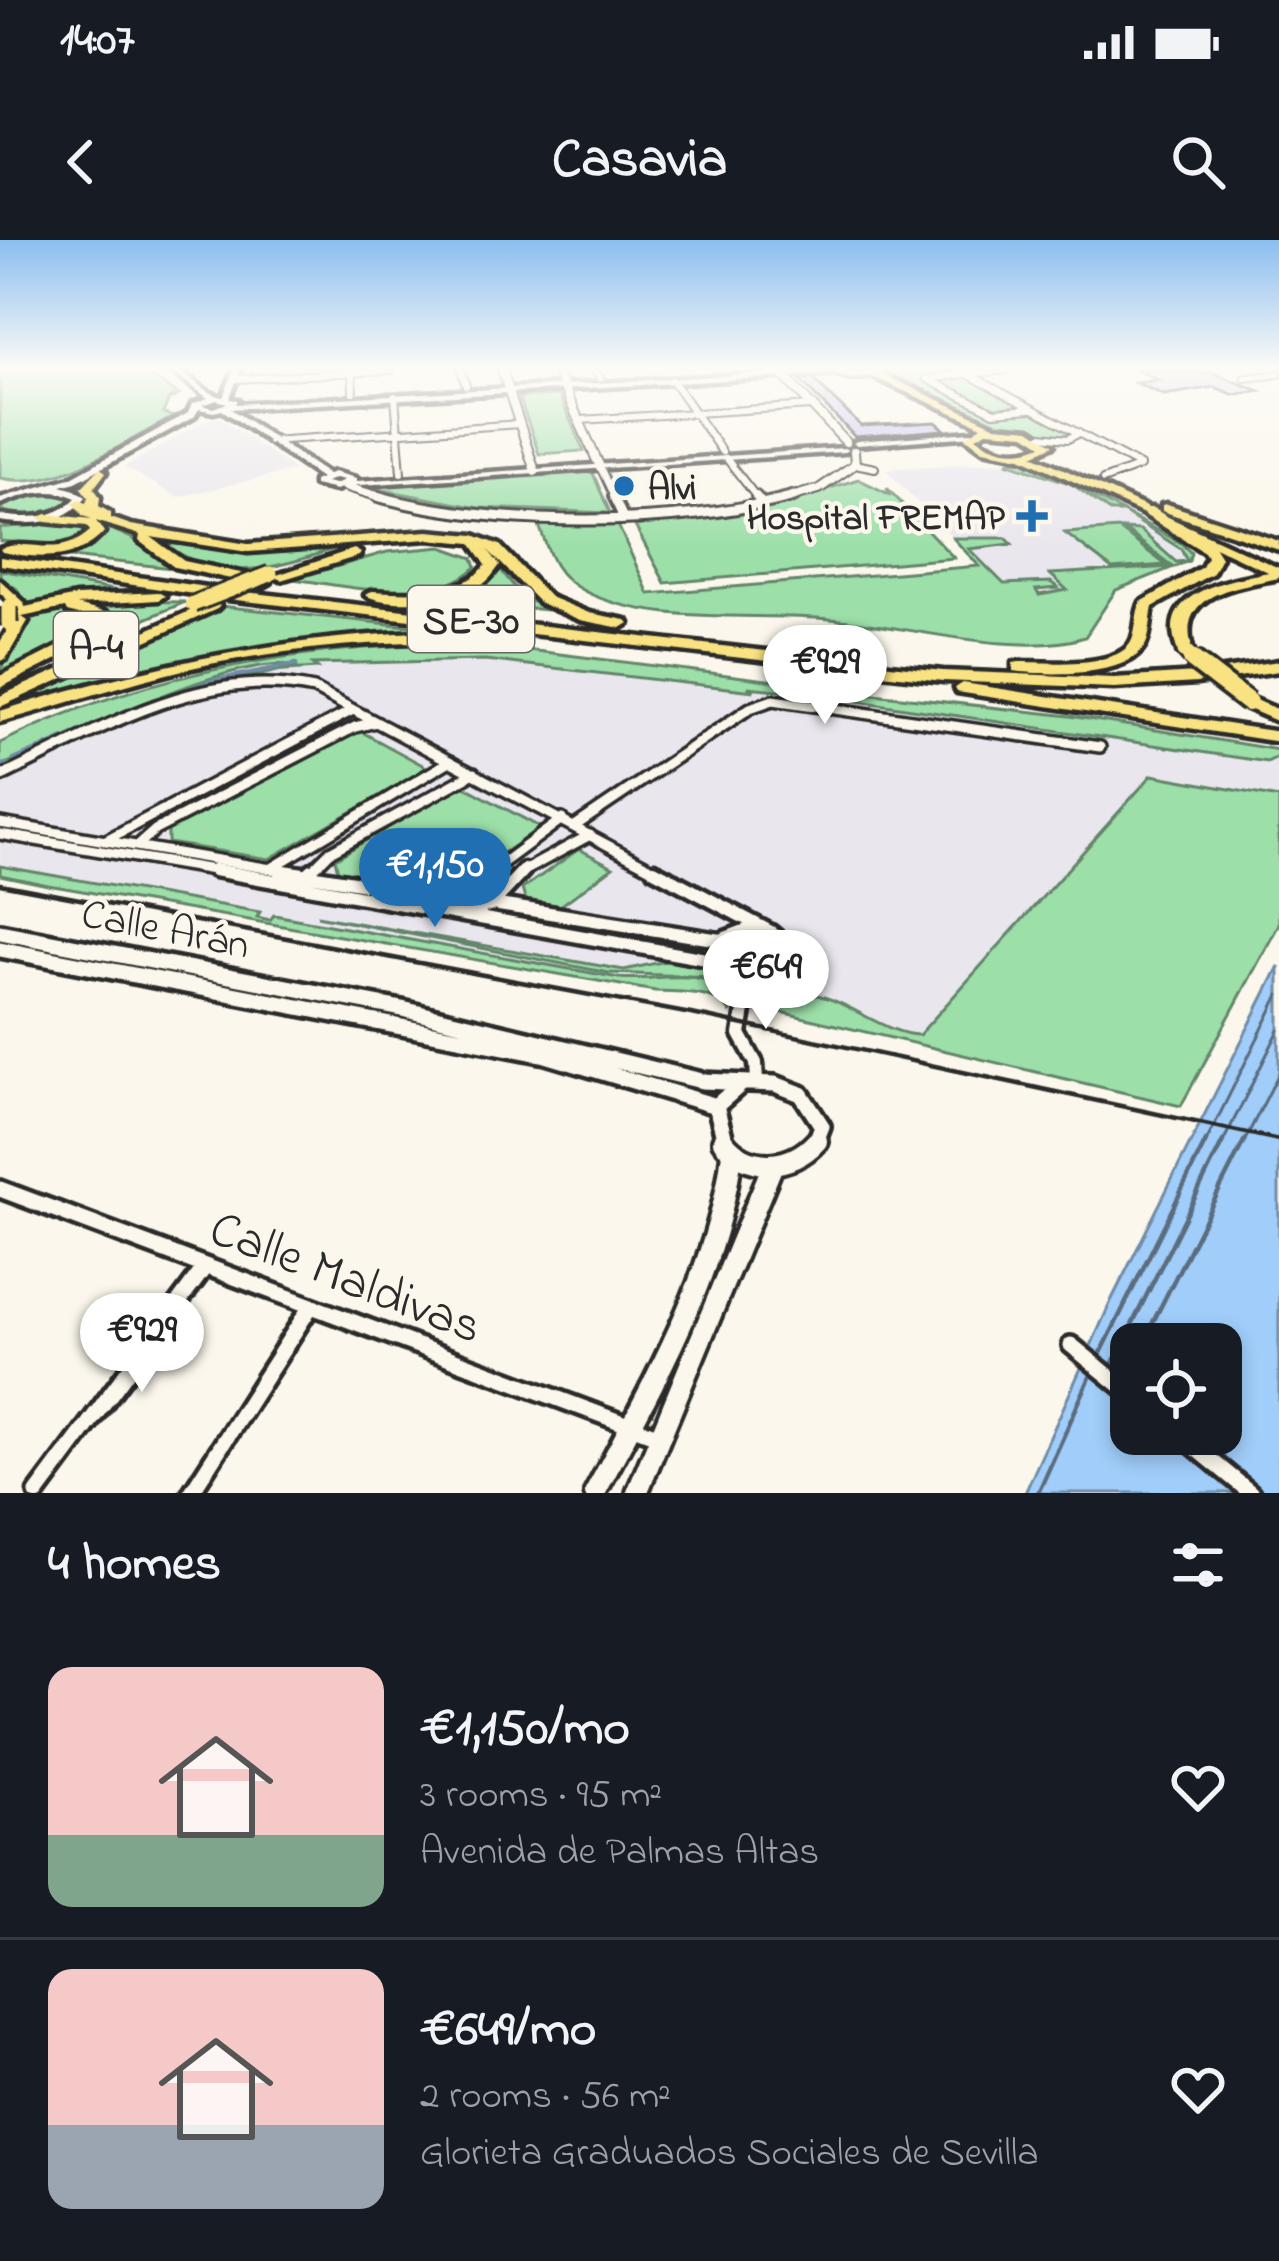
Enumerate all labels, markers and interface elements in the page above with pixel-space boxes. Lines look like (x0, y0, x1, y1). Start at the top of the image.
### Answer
text: 14:07 (60, 9, 135, 75)
text: Casavia (552, 123, 727, 201)
icon: back (48, 129, 114, 195)
icon: search (1165, 129, 1231, 195)
place label: Alvi (648, 464, 697, 517)
marker: Alvi (611, 473, 637, 499)
place label: Hospital FREMAP (747, 494, 1005, 547)
marker: Hospital FREMAP (1016, 500, 1048, 532)
road number: SE-30 (408, 586, 534, 652)
road number: A-4 (54, 612, 138, 678)
pin: €929 (754, 625, 896, 727)
text: €929 (790, 635, 860, 692)
pin: €1,150 (337, 828, 533, 930)
text: €1,150 (386, 838, 484, 895)
street label: Calle Arán (76, 885, 254, 978)
pin: €649 (695, 930, 837, 1032)
text: €649 (730, 940, 802, 997)
street label: Calle Maldivas (198, 1194, 492, 1366)
pin: €929 (71, 1293, 213, 1395)
text: €929 (107, 1303, 177, 1360)
map controls (1110, 1323, 1242, 1455)
button: locate (1110, 1323, 1242, 1455)
text: 4 homes (48, 1528, 221, 1603)
icon: filters (1165, 1532, 1231, 1598)
text: €1,150/mo (420, 1693, 630, 1768)
icon: home (144, 1715, 288, 1859)
icon: heart (1165, 1754, 1231, 1820)
text: 3 rooms · 95 m² (420, 1768, 662, 1825)
text: Avenida de Palmas Altas (420, 1825, 819, 1882)
text: €649/mo (420, 1994, 596, 2069)
icon: home (144, 2017, 288, 2161)
icon: heart (1165, 2056, 1231, 2122)
text: 2 rooms · 56 m² (420, 2069, 671, 2126)
text: Glorieta Graduados Sociales de Sevilla (420, 2126, 1039, 2183)

